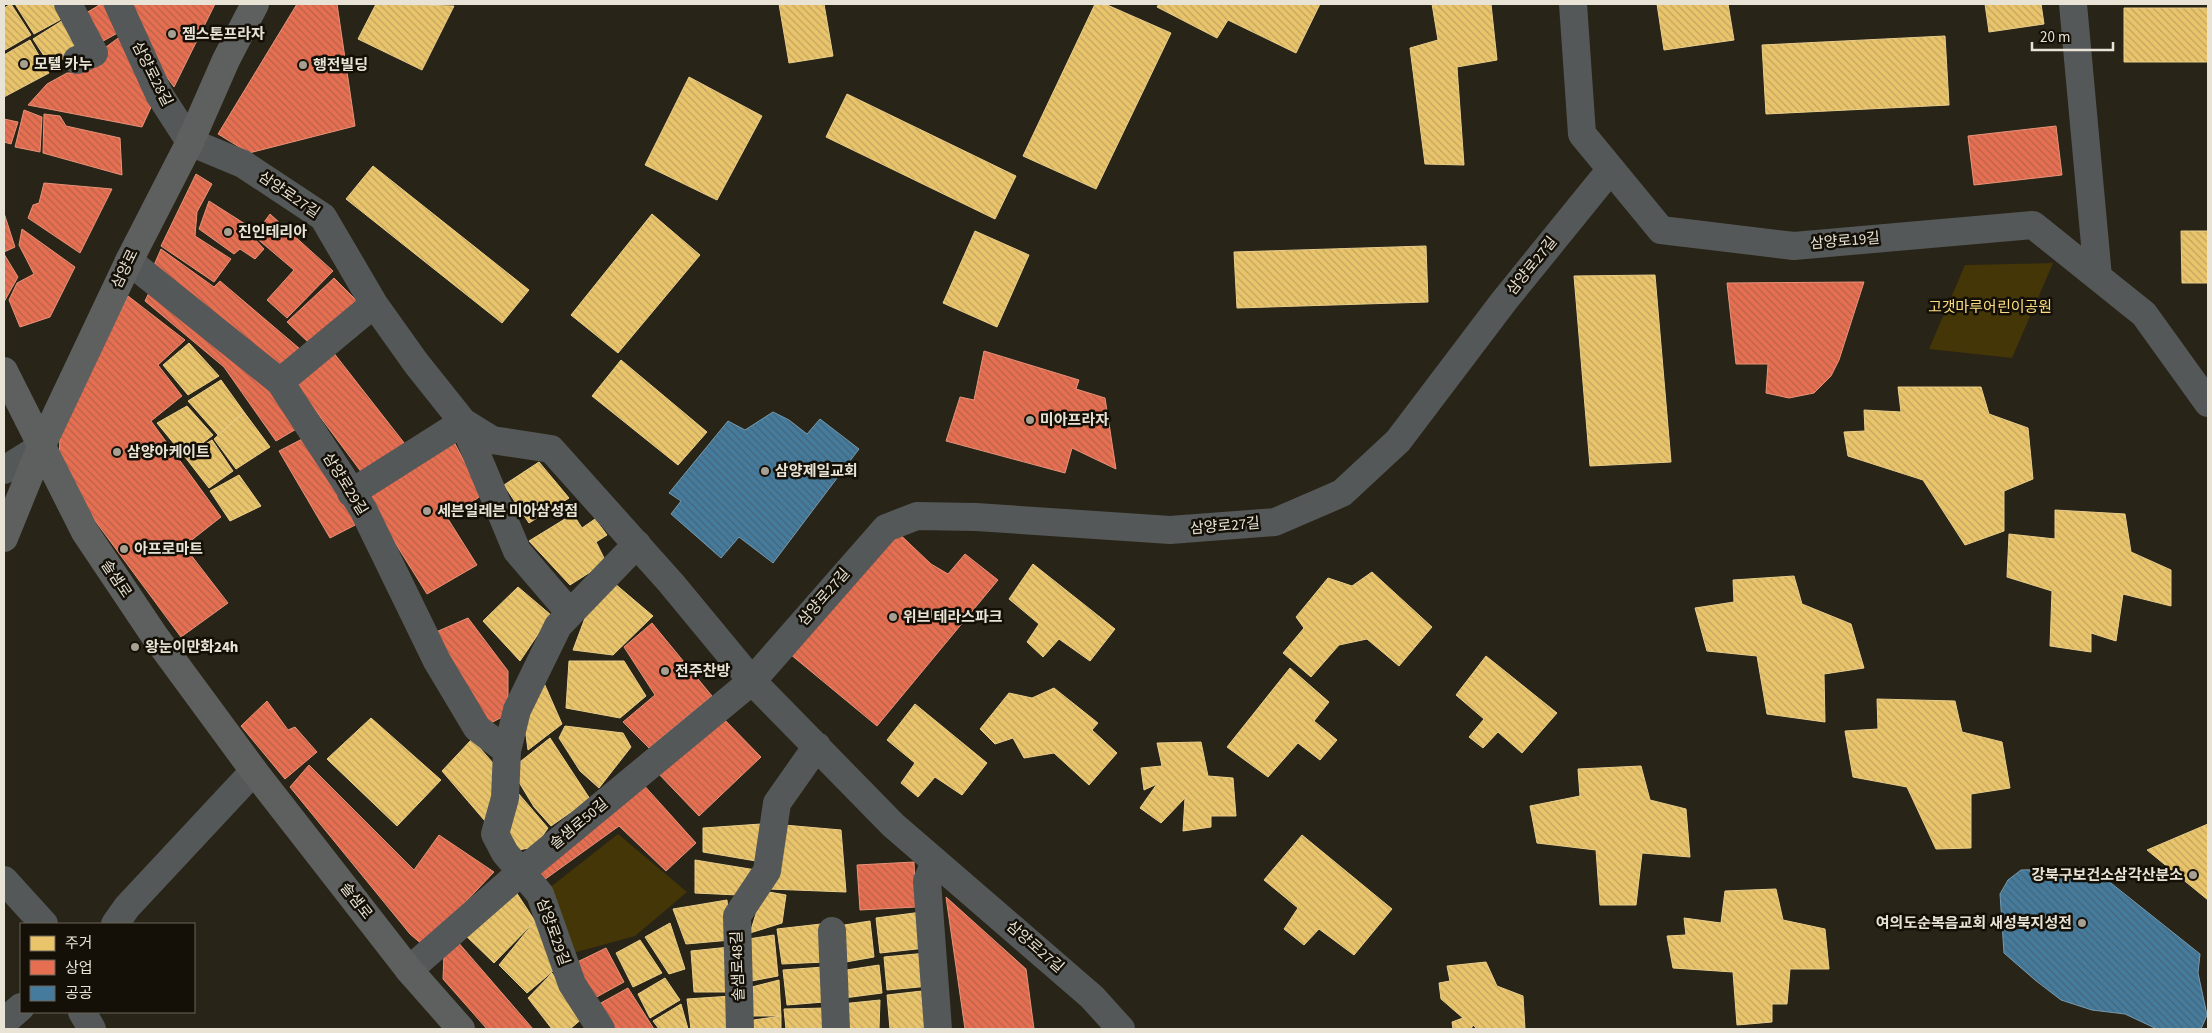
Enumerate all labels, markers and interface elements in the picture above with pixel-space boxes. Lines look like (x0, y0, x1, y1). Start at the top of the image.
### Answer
scale bar (2032, 20, 2113, 52)
place label: 젬스톤프라자 (182, 24, 265, 45)
text: 20 m (2040, 27, 2070, 48)
marker: 젬스톤프라자 (166, 28, 178, 40)
street label: 삼양로28길 (127, 38, 177, 110)
place label: 모텔 카누 (34, 54, 92, 75)
place label: 행전빌딩 (313, 55, 368, 76)
marker: 모텔 카누 (18, 58, 30, 70)
marker: 행전빌딩 (297, 59, 309, 71)
street label: 삼양로27길 (254, 167, 324, 223)
place label: 진인테리아 (238, 222, 307, 243)
marker: 진인테리아 (222, 226, 234, 238)
street label: 삼양로19길 (1809, 227, 1881, 255)
street label: 삼양로27길 (1502, 232, 1562, 300)
street label: 삼양로 (106, 246, 144, 292)
park label: 고갯마루어린이공원 (1928, 297, 2052, 318)
place label: 미아프라자 (1040, 410, 1109, 431)
marker: 미아프라자 (1024, 414, 1036, 426)
place label: 삼양아케이트 (127, 442, 210, 463)
marker: 삼양아케이트 (111, 446, 123, 458)
street label: 삼양로29길 (318, 449, 372, 519)
place label: 삼양제일교회 (775, 461, 858, 482)
marker: 삼양제일교회 (759, 465, 771, 477)
place label: 세븐일레븐 미아삼성점 (437, 501, 578, 522)
marker: 세븐일레븐 미아삼성점 (421, 505, 433, 517)
street label: 삼양로27길 (1189, 512, 1261, 540)
place label: 아프로마트 (134, 539, 203, 560)
marker: 아프로마트 (118, 543, 130, 555)
street label: 솔샘로 (96, 556, 136, 602)
street label: 삼양로27길 (793, 564, 855, 630)
place label: 위브 테라스파크 (903, 607, 1003, 628)
marker: 위브 테라스파크 (887, 611, 899, 623)
place label: 왕눈이만화24h (145, 637, 238, 658)
marker: 왕눈이만화24h (129, 641, 141, 653)
place label: 전주찬방 (675, 661, 730, 682)
marker: 전주찬방 (659, 665, 671, 677)
street label: 솔샘로50길 (545, 793, 613, 855)
place label: 강북구보건소삼각산분소 (2031, 865, 2183, 886)
marker: 강북구보건소삼각산분소 (2187, 869, 2199, 881)
street label: 솔샘로 (335, 878, 377, 924)
street label: 삼양로29길 (531, 895, 575, 969)
place label: 여의도순복음교회 새성북지성전 (1876, 913, 2072, 934)
street label: 삼양로27길 (1002, 916, 1068, 978)
marker: 여의도순복음교회 새성북지성전 (2076, 917, 2088, 929)
legend (20, 923, 195, 1013)
street label: 솔샘로48길 (726, 931, 750, 1001)
text: 주거 (65, 933, 93, 954)
text: 상업 (65, 958, 93, 979)
text: 공공 (65, 983, 93, 1004)

